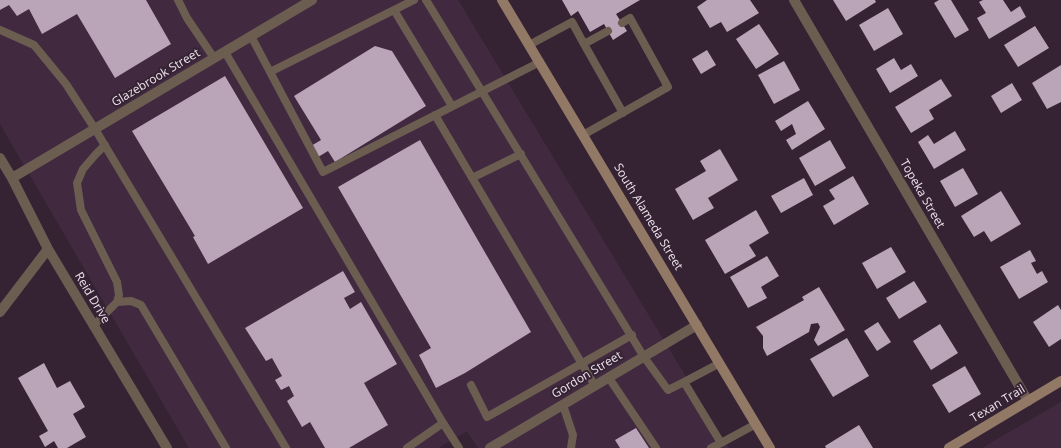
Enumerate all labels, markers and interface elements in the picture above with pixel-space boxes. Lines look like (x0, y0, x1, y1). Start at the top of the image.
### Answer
street label: Glazebrook Street (109, 46, 203, 110)
street label: Topeka Street (896, 157, 948, 231)
street label: South Alameda Street (610, 161, 686, 273)
street label: Reid Drive (71, 270, 113, 326)
street label: Gordon Street (549, 348, 625, 402)
street label: Texan Trail (968, 382, 1028, 426)

